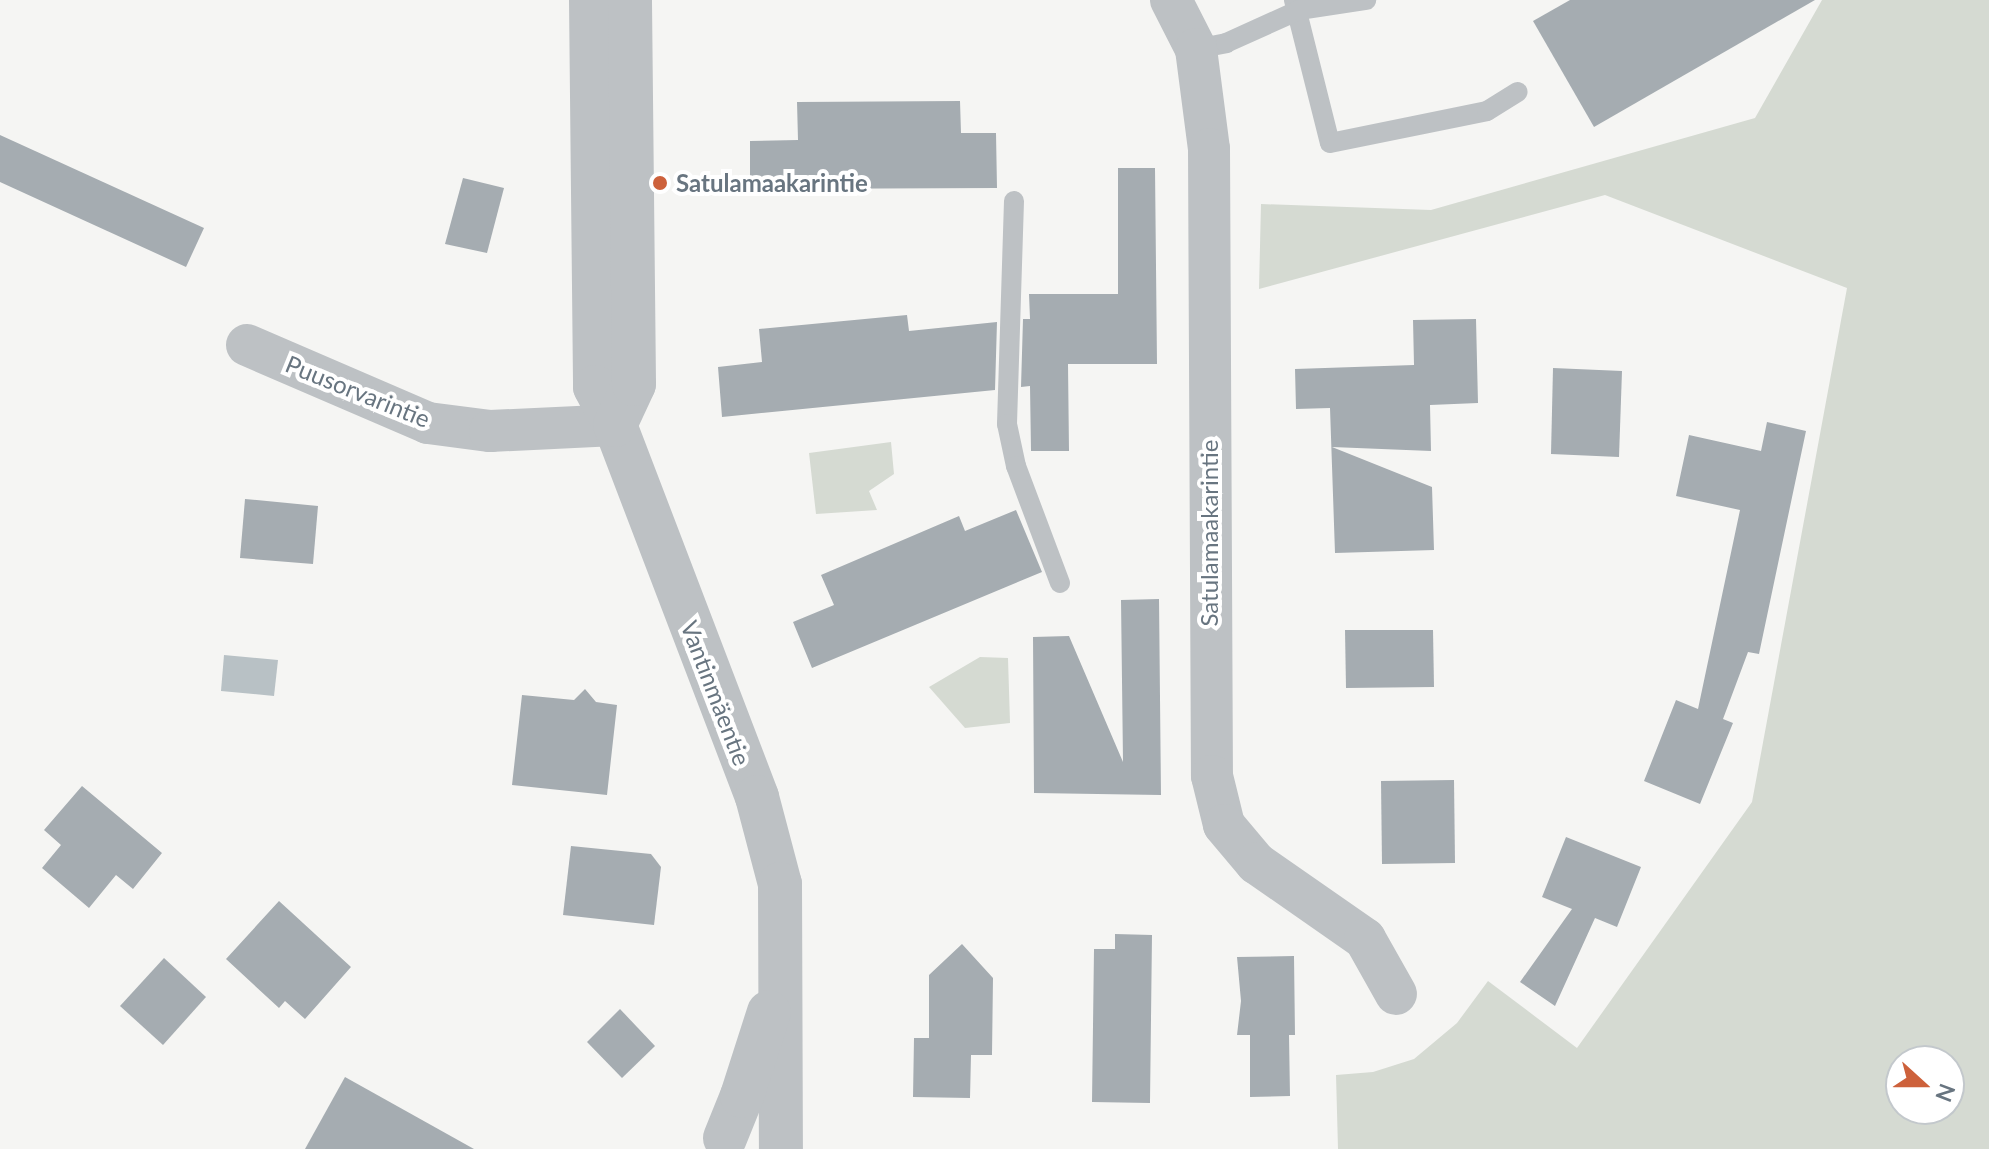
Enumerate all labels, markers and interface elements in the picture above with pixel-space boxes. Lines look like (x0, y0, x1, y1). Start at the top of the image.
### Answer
place label: Satulamaakarintie (676, 169, 868, 197)
marker: Satulamaakarintie (651, 174, 669, 192)
street label: Puusorvarintie (282, 349, 434, 433)
street label: Satulamaakarintie (1195, 439, 1223, 627)
street label: Vantinmäentie (675, 616, 757, 770)
north arrow (1885, 1045, 1965, 1125)
text: N (1930, 1080, 1962, 1106)

